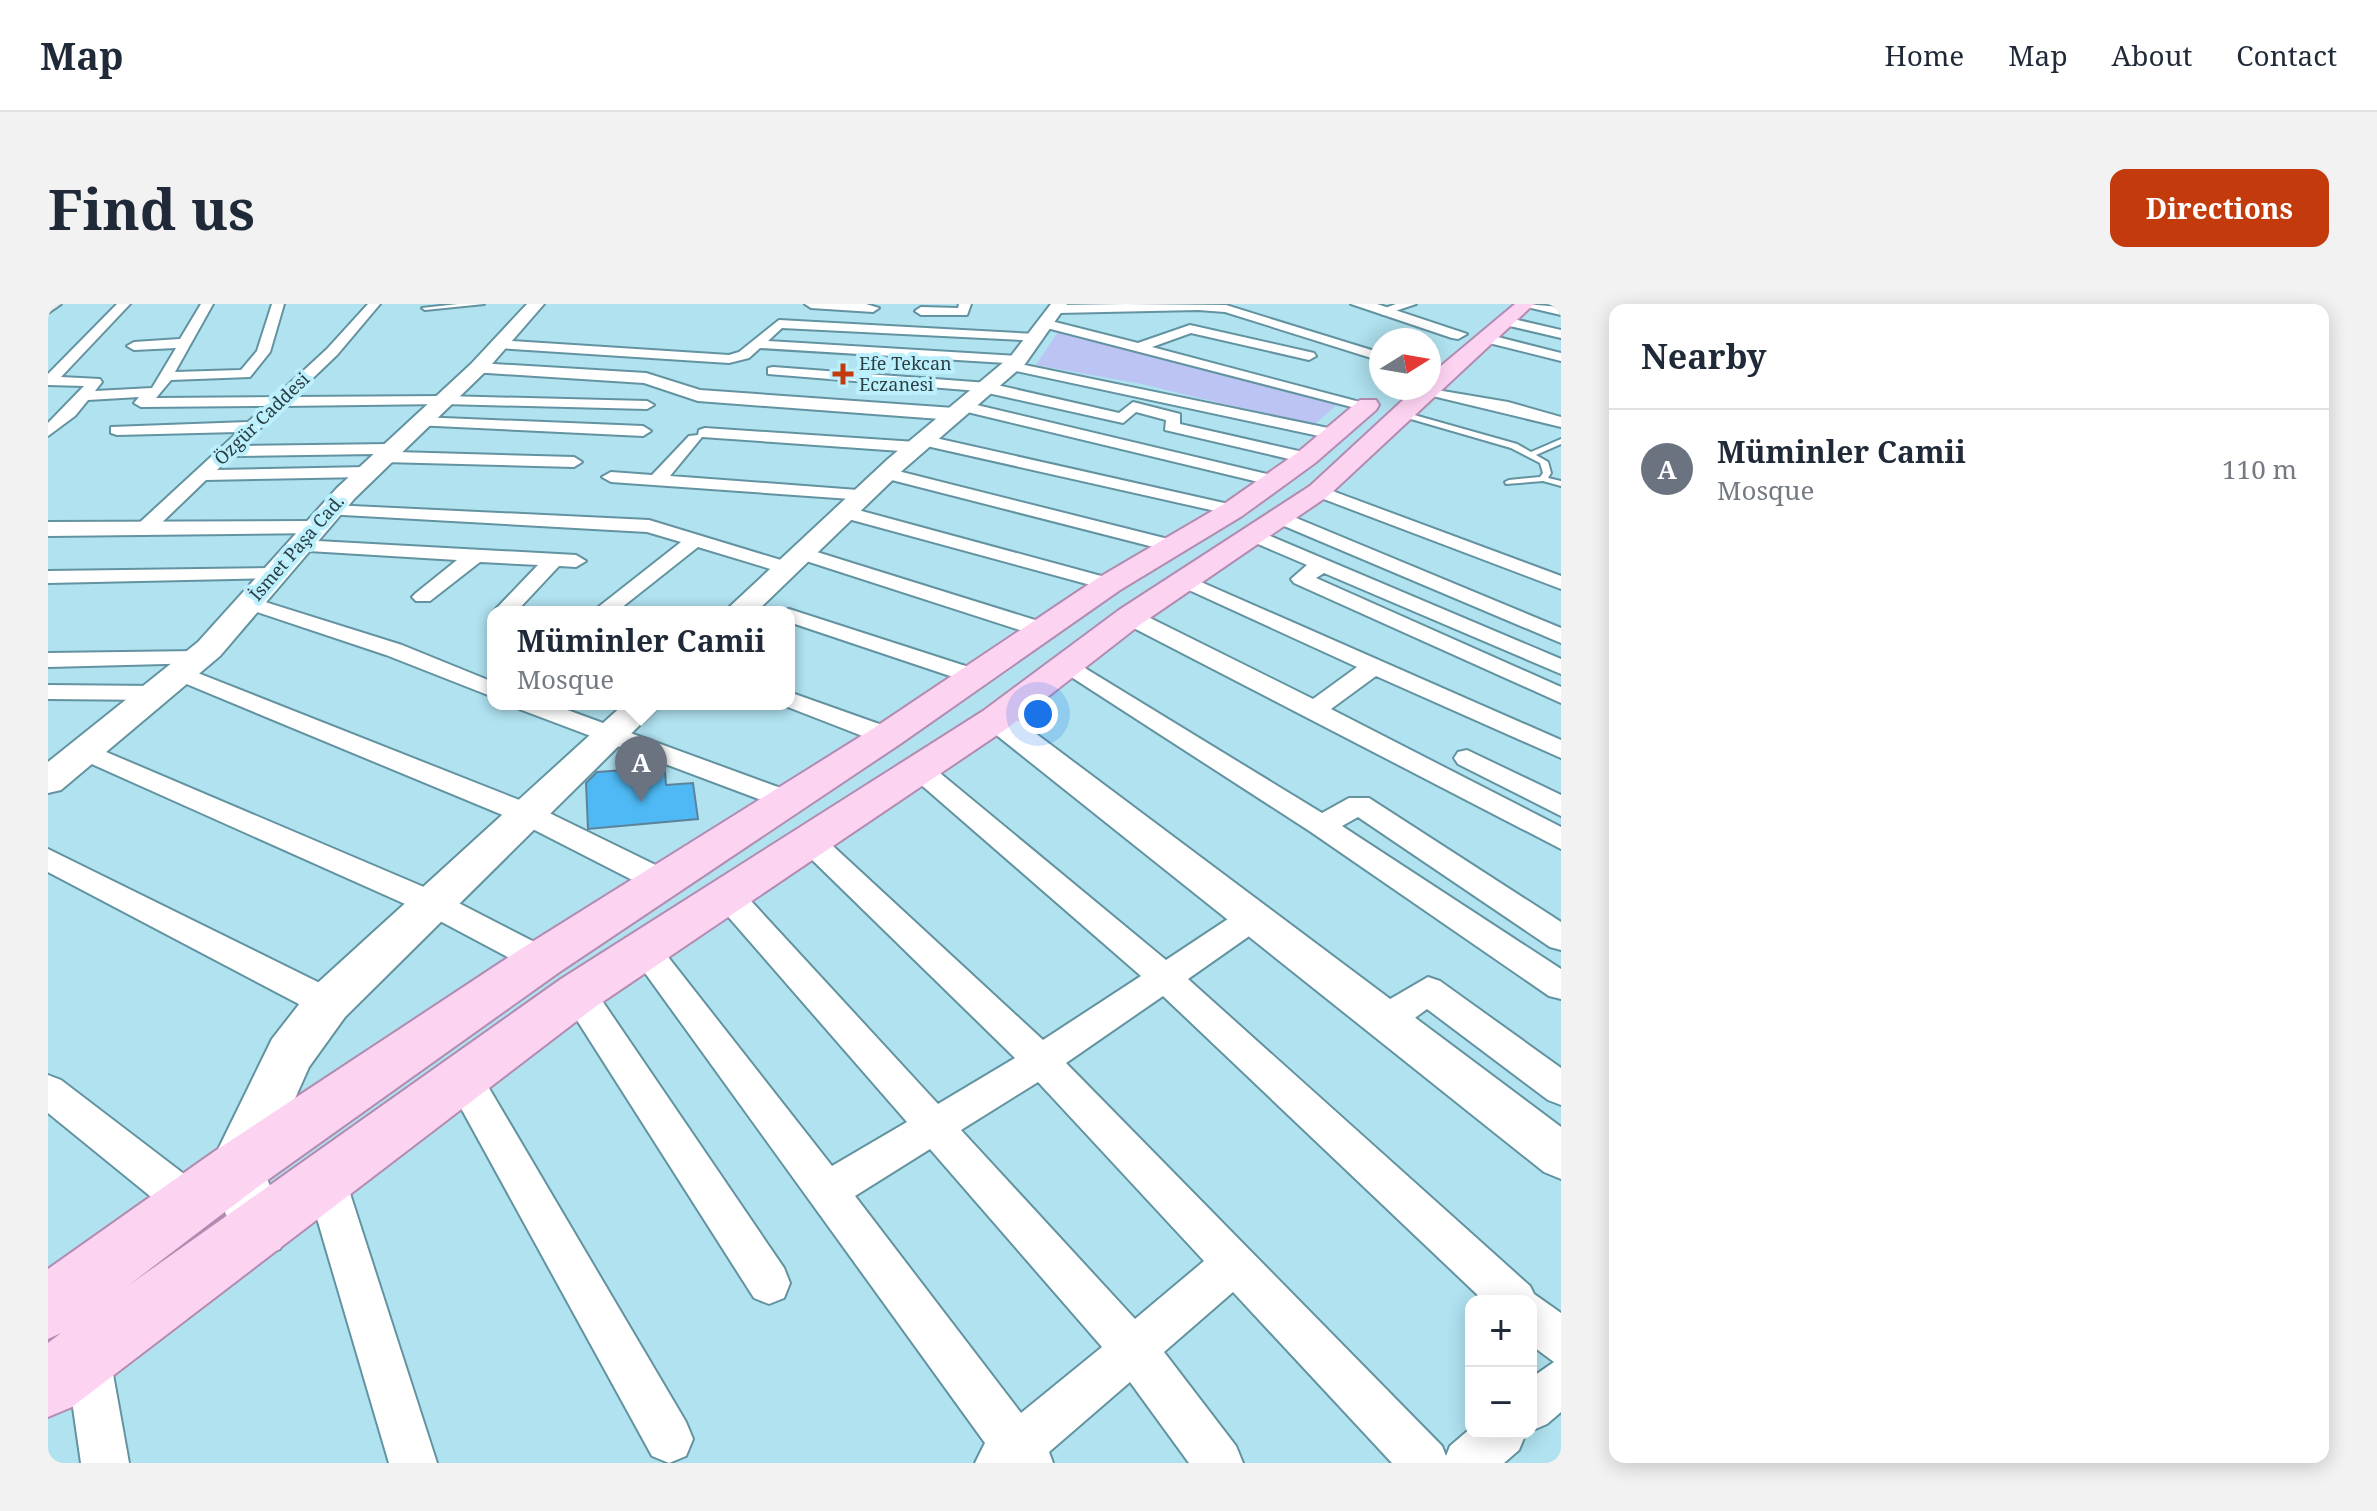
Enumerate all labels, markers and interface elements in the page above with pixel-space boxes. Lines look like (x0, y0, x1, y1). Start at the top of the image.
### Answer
text: Map (40, 29, 124, 81)
text: Home (1885, 36, 1964, 74)
text: Map (2008, 36, 2068, 74)
text: About (2112, 36, 2192, 74)
text: Contact (2236, 36, 2337, 74)
button: Directions (2110, 169, 2329, 247)
text: Find us (48, 170, 255, 246)
north arrow (1369, 328, 1441, 400)
text: Nearby (1641, 333, 1767, 379)
place label: Efe Tekcan Eczanesi (859, 351, 952, 396)
marker: Efe Tekcan Eczanesi (834, 365, 852, 383)
street label: Özgür Caddesi (209, 367, 314, 470)
text: Müminler Camii (1717, 431, 1966, 472)
text: A (1657, 451, 1677, 487)
text: 110 m (2222, 451, 2297, 487)
text: Mosque (1717, 472, 1815, 508)
street label: İsmet Paşa Cad. (244, 489, 349, 605)
popup (487, 606, 795, 710)
text: Müminler Camii (517, 620, 765, 661)
text: Mosque (517, 661, 614, 697)
your location (1018, 694, 1058, 734)
pin: A (615, 736, 667, 802)
map controls (1465, 1295, 1537, 1439)
button: + (1465, 1295, 1537, 1367)
button: − (1465, 1367, 1537, 1439)

